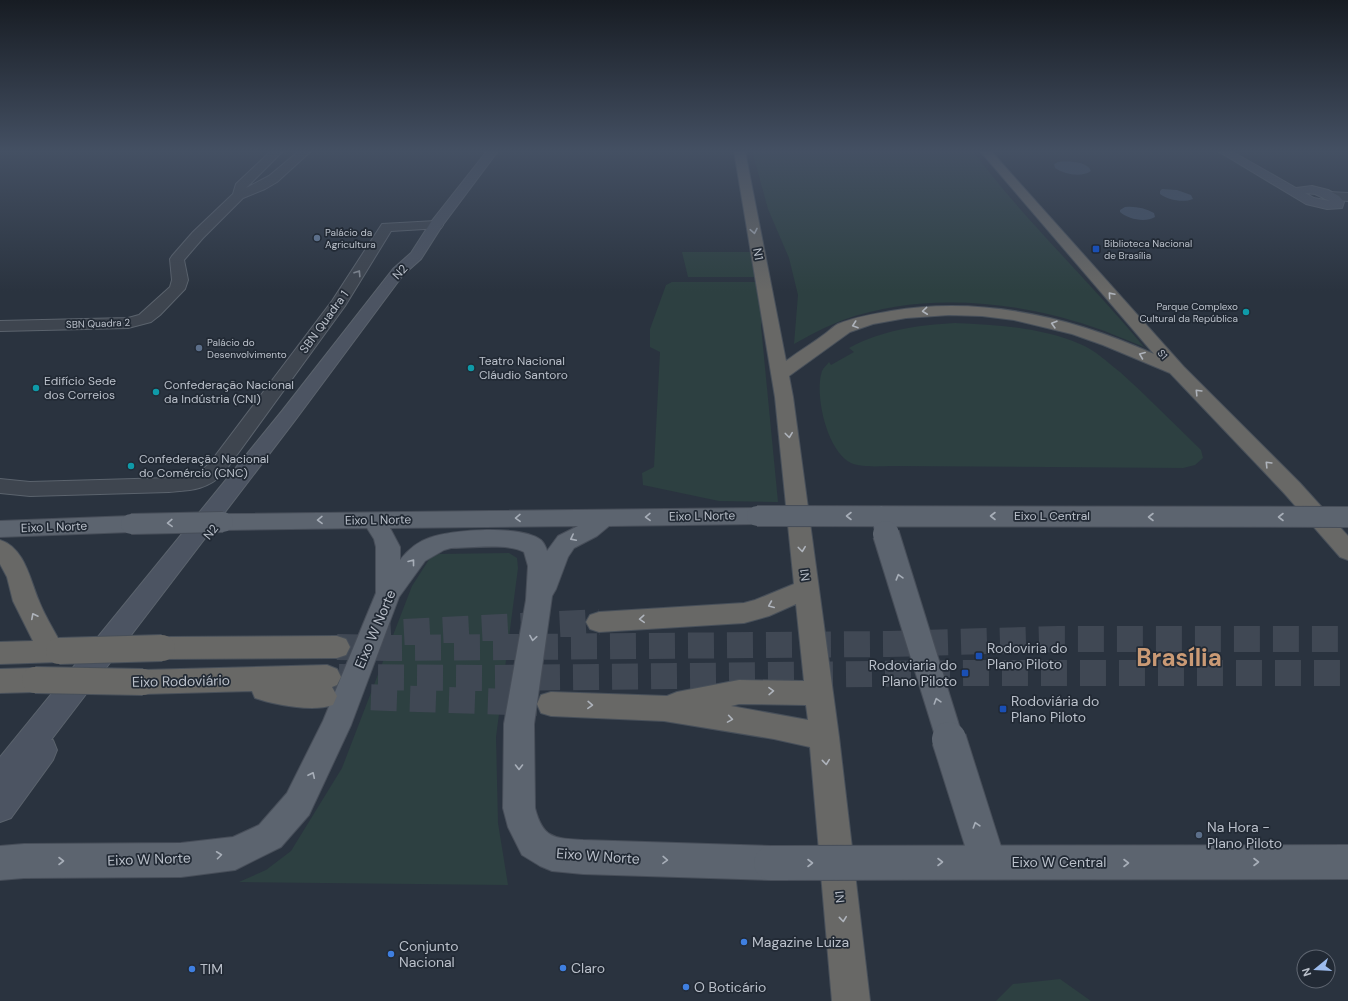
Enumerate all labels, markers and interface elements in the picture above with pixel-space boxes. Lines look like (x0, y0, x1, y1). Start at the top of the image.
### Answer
place label: Palácio da Agricultura (325, 226, 376, 251)
one-way arrow (749, 228, 758, 234)
marker: Palácio da Agricultura (312, 233, 322, 243)
place label: Biblioteca Nacional de Brasília (1104, 237, 1192, 262)
marker: Biblioteca Nacional de Brasília (1091, 244, 1101, 254)
street label: N1 (749, 247, 767, 261)
street label: N2 (389, 261, 411, 283)
one-way arrow (353, 270, 361, 277)
street label: SBN Quadra 1 (296, 287, 352, 357)
one-way arrow (1108, 292, 1116, 300)
place label: Parque Complexo Cultural da República (1139, 300, 1238, 325)
one-way arrow (922, 306, 928, 315)
marker: Parque Complexo Cultural da República (1241, 307, 1251, 317)
street label: SBN Quadra 2 (66, 316, 131, 331)
one-way arrow (852, 320, 859, 328)
one-way arrow (1050, 320, 1057, 329)
place label: Palácio do Desenvolvimento (207, 336, 287, 361)
marker: Palácio do Desenvolvimento (194, 343, 204, 353)
street label: S1 (1155, 347, 1170, 362)
one-way arrow (1139, 351, 1146, 359)
place label: Teatro Nacional Cláudio Santoro (479, 353, 568, 383)
marker: Teatro Nacional Cláudio Santoro (466, 363, 476, 373)
place label: Edifício Sede dos Correios (44, 373, 116, 403)
place label: Confederação Nacional da Indústria (CNI) (164, 377, 294, 407)
marker: Edifício Sede dos Correios (31, 383, 41, 393)
marker: Confederação Nacional da Indústria (CNI) (151, 387, 161, 397)
one-way arrow (1195, 389, 1203, 397)
one-way arrow (784, 432, 793, 438)
place label: Confederação Nacional do Comércio (CNC) (139, 451, 269, 481)
marker: Confederação Nacional do Comércio (CNC) (126, 461, 136, 471)
one-way arrow (1265, 461, 1273, 469)
street label: Eixo L Norte (669, 507, 736, 525)
street label: Eixo L Central (1014, 508, 1090, 524)
street label: Eixo L Norte (345, 511, 412, 529)
one-way arrow (846, 512, 852, 520)
one-way arrow (990, 512, 996, 520)
one-way arrow (1148, 512, 1154, 521)
one-way arrow (645, 513, 651, 521)
one-way arrow (1278, 513, 1284, 521)
one-way arrow (515, 514, 521, 522)
one-way arrow (317, 516, 323, 524)
street label: Eixo L Norte (21, 518, 88, 536)
one-way arrow (167, 519, 173, 527)
street label: N2 (200, 521, 222, 543)
one-way arrow (569, 534, 577, 541)
one-way arrow (797, 546, 806, 552)
one-way arrow (407, 559, 414, 566)
street label: N1 (796, 568, 814, 582)
one-way arrow (895, 574, 904, 581)
street label: Eixo W Norte (350, 587, 400, 671)
one-way arrow (767, 600, 774, 608)
one-way arrow (31, 613, 38, 620)
one-way arrow (639, 615, 645, 624)
one-way arrow (529, 635, 538, 642)
place label: Rodoviria do Plano Piloto (987, 639, 1068, 673)
district label: Brasília (1136, 642, 1222, 673)
marker: Rodoviria do Plano Piloto (974, 651, 984, 661)
place label: Rodoviaria do Plano Piloto (869, 656, 957, 690)
marker: Rodoviaria do Plano Piloto (960, 668, 970, 678)
street label: Eixo Rodoviário (132, 671, 230, 691)
one-way arrow (768, 687, 774, 695)
place label: Rodoviária do Plano Piloto (1011, 692, 1099, 726)
one-way arrow (933, 698, 942, 705)
one-way arrow (587, 701, 593, 709)
marker: Rodoviária do Plano Piloto (998, 704, 1008, 714)
one-way arrow (727, 714, 733, 722)
one-way arrow (822, 758, 831, 765)
one-way arrow (515, 764, 523, 770)
one-way arrow (307, 772, 315, 780)
place label: Na Hora - Plano Piloto (1207, 818, 1282, 852)
one-way arrow (972, 822, 981, 829)
marker: Na Hora - Plano Piloto (1194, 830, 1204, 840)
street label: Eixo W Norte (556, 844, 640, 868)
street label: Eixo W Norte (107, 849, 191, 869)
one-way arrow (216, 851, 222, 860)
street label: Eixo W Central (1012, 853, 1106, 871)
one-way arrow (662, 855, 669, 864)
one-way arrow (58, 857, 64, 865)
one-way arrow (937, 858, 943, 867)
one-way arrow (1253, 858, 1259, 866)
one-way arrow (807, 859, 813, 867)
one-way arrow (1123, 859, 1129, 867)
street label: N1 (831, 890, 849, 904)
one-way arrow (838, 916, 847, 922)
place label: Magazine Luiza (752, 933, 849, 951)
place label: Conjunto Nacional (399, 937, 458, 971)
marker: Magazine Luiza (739, 937, 749, 947)
marker: Conjunto Nacional (386, 949, 396, 959)
north arrow (1296, 949, 1336, 989)
place label: Claro (571, 959, 605, 977)
place label: TIM (200, 960, 223, 978)
marker: Claro (558, 963, 568, 973)
marker: TIM (187, 964, 197, 974)
text: N (1299, 966, 1314, 978)
place label: O Boticário (694, 978, 766, 996)
marker: O Boticário (681, 982, 691, 992)

